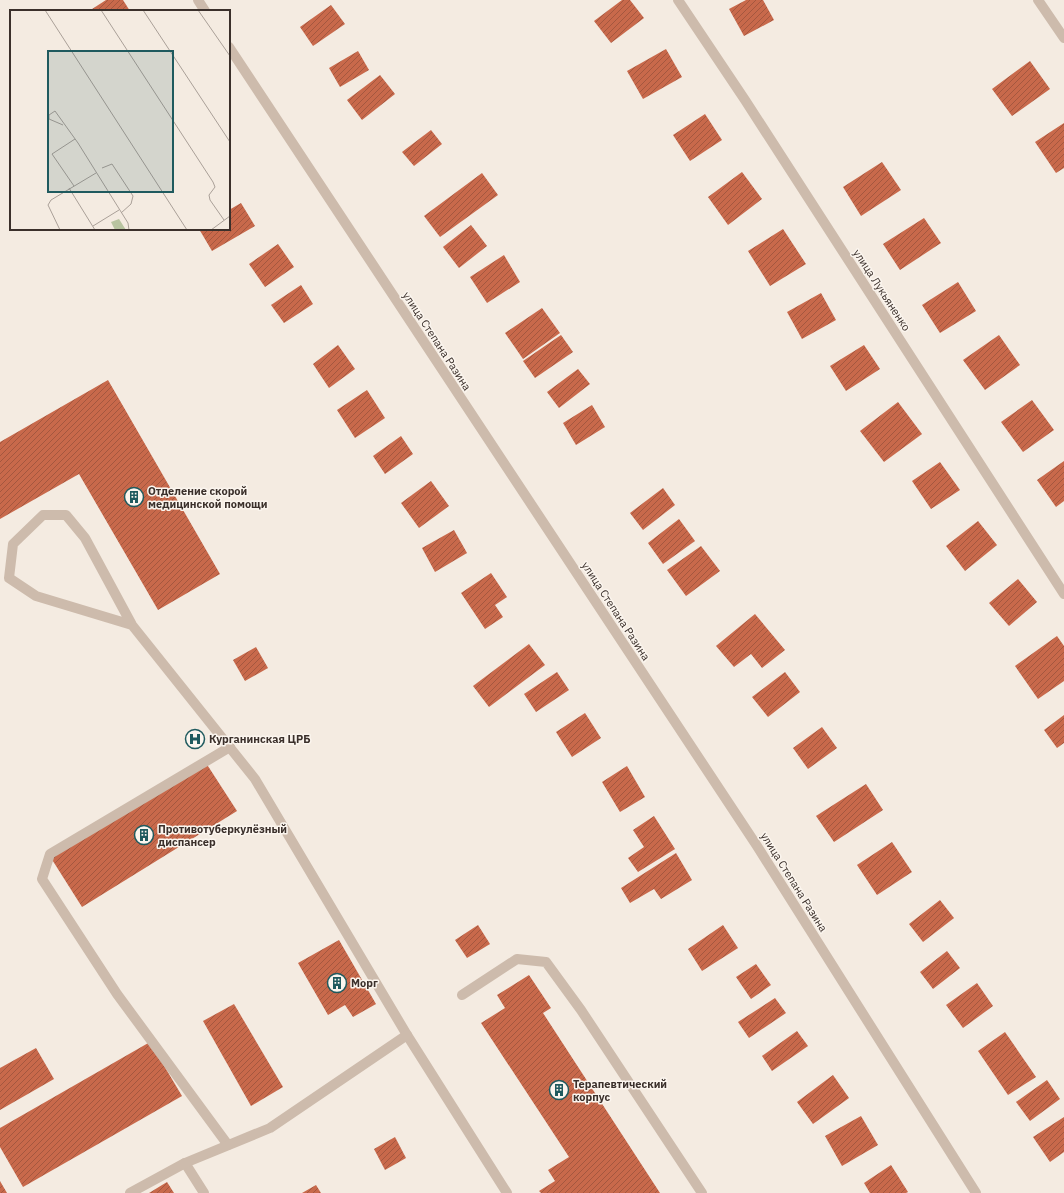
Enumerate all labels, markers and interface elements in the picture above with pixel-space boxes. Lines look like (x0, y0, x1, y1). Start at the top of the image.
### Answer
inset map (10, 10, 230, 230)
street label: улица Лукьяненко (850, 246, 914, 334)
street label: улица Степана Разина (400, 289, 474, 393)
place label: Отделение скорой медицинской помощи (148, 484, 268, 511)
building icon: Отделение скорой медицинской помощи (123, 486, 145, 508)
street label: улица Степана Разина (579, 559, 653, 663)
hospital icon: Курганинская ЦРБ (184, 728, 206, 750)
place label: Курганинская ЦРБ (209, 732, 310, 746)
place label: Противотуберкулёзный диспансер (158, 822, 287, 849)
building icon: Противотуберкулёзный диспансер (133, 824, 155, 846)
street label: улица Степана Разина (758, 830, 830, 935)
building icon: Морг (326, 972, 348, 994)
place label: Морг (351, 976, 378, 990)
place label: Терапевтический корпус (573, 1077, 667, 1104)
building icon: Терапевтический корпус (548, 1079, 570, 1101)

